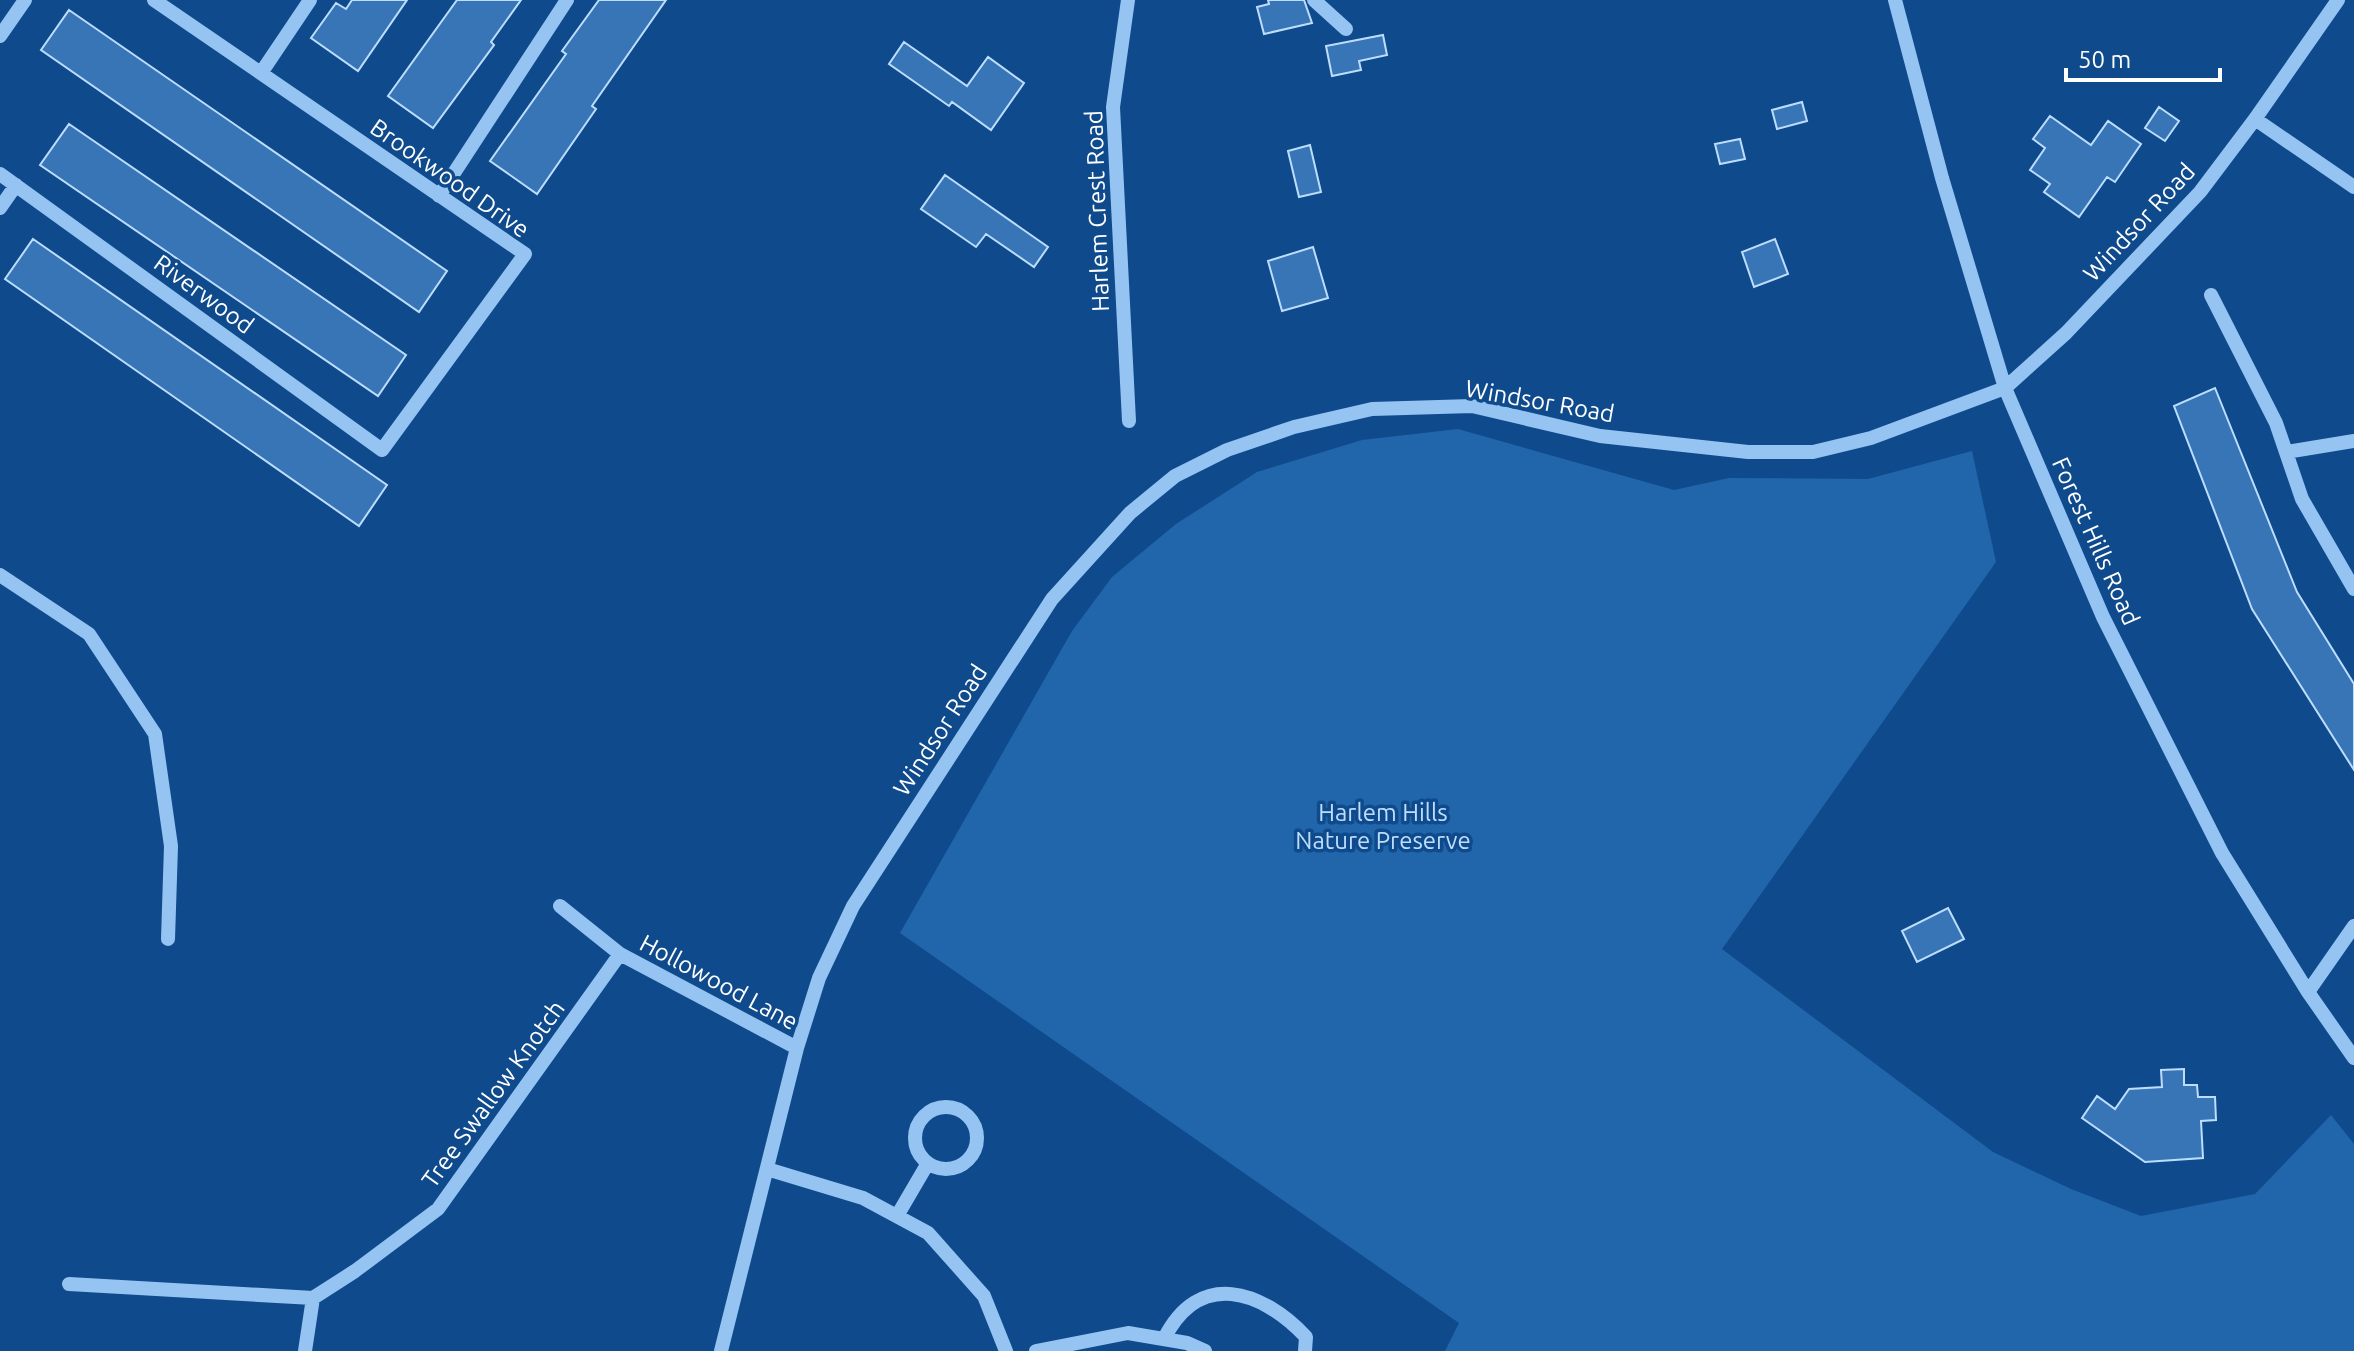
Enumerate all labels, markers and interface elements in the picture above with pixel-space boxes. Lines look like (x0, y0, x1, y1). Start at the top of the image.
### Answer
scale bar (2066, 32, 2220, 82)
text: 50 m (2078, 46, 2131, 73)
street label: Harlem Crest Road (1080, 110, 1114, 312)
street label: Brookwood Drive (365, 113, 535, 243)
street label: Windsor Road (2078, 158, 2200, 286)
street label: Riverwood (149, 249, 259, 339)
street label: Windsor Road (1463, 375, 1617, 427)
street label: Forest Hills Road (2047, 453, 2145, 629)
street label: Windsor Road (888, 659, 992, 801)
park label: Harlem Hills Nature Preserve (1295, 799, 1471, 854)
street label: Hollowood Lane (635, 929, 803, 1035)
street label: Tree Swallow Knotch (416, 995, 570, 1193)

